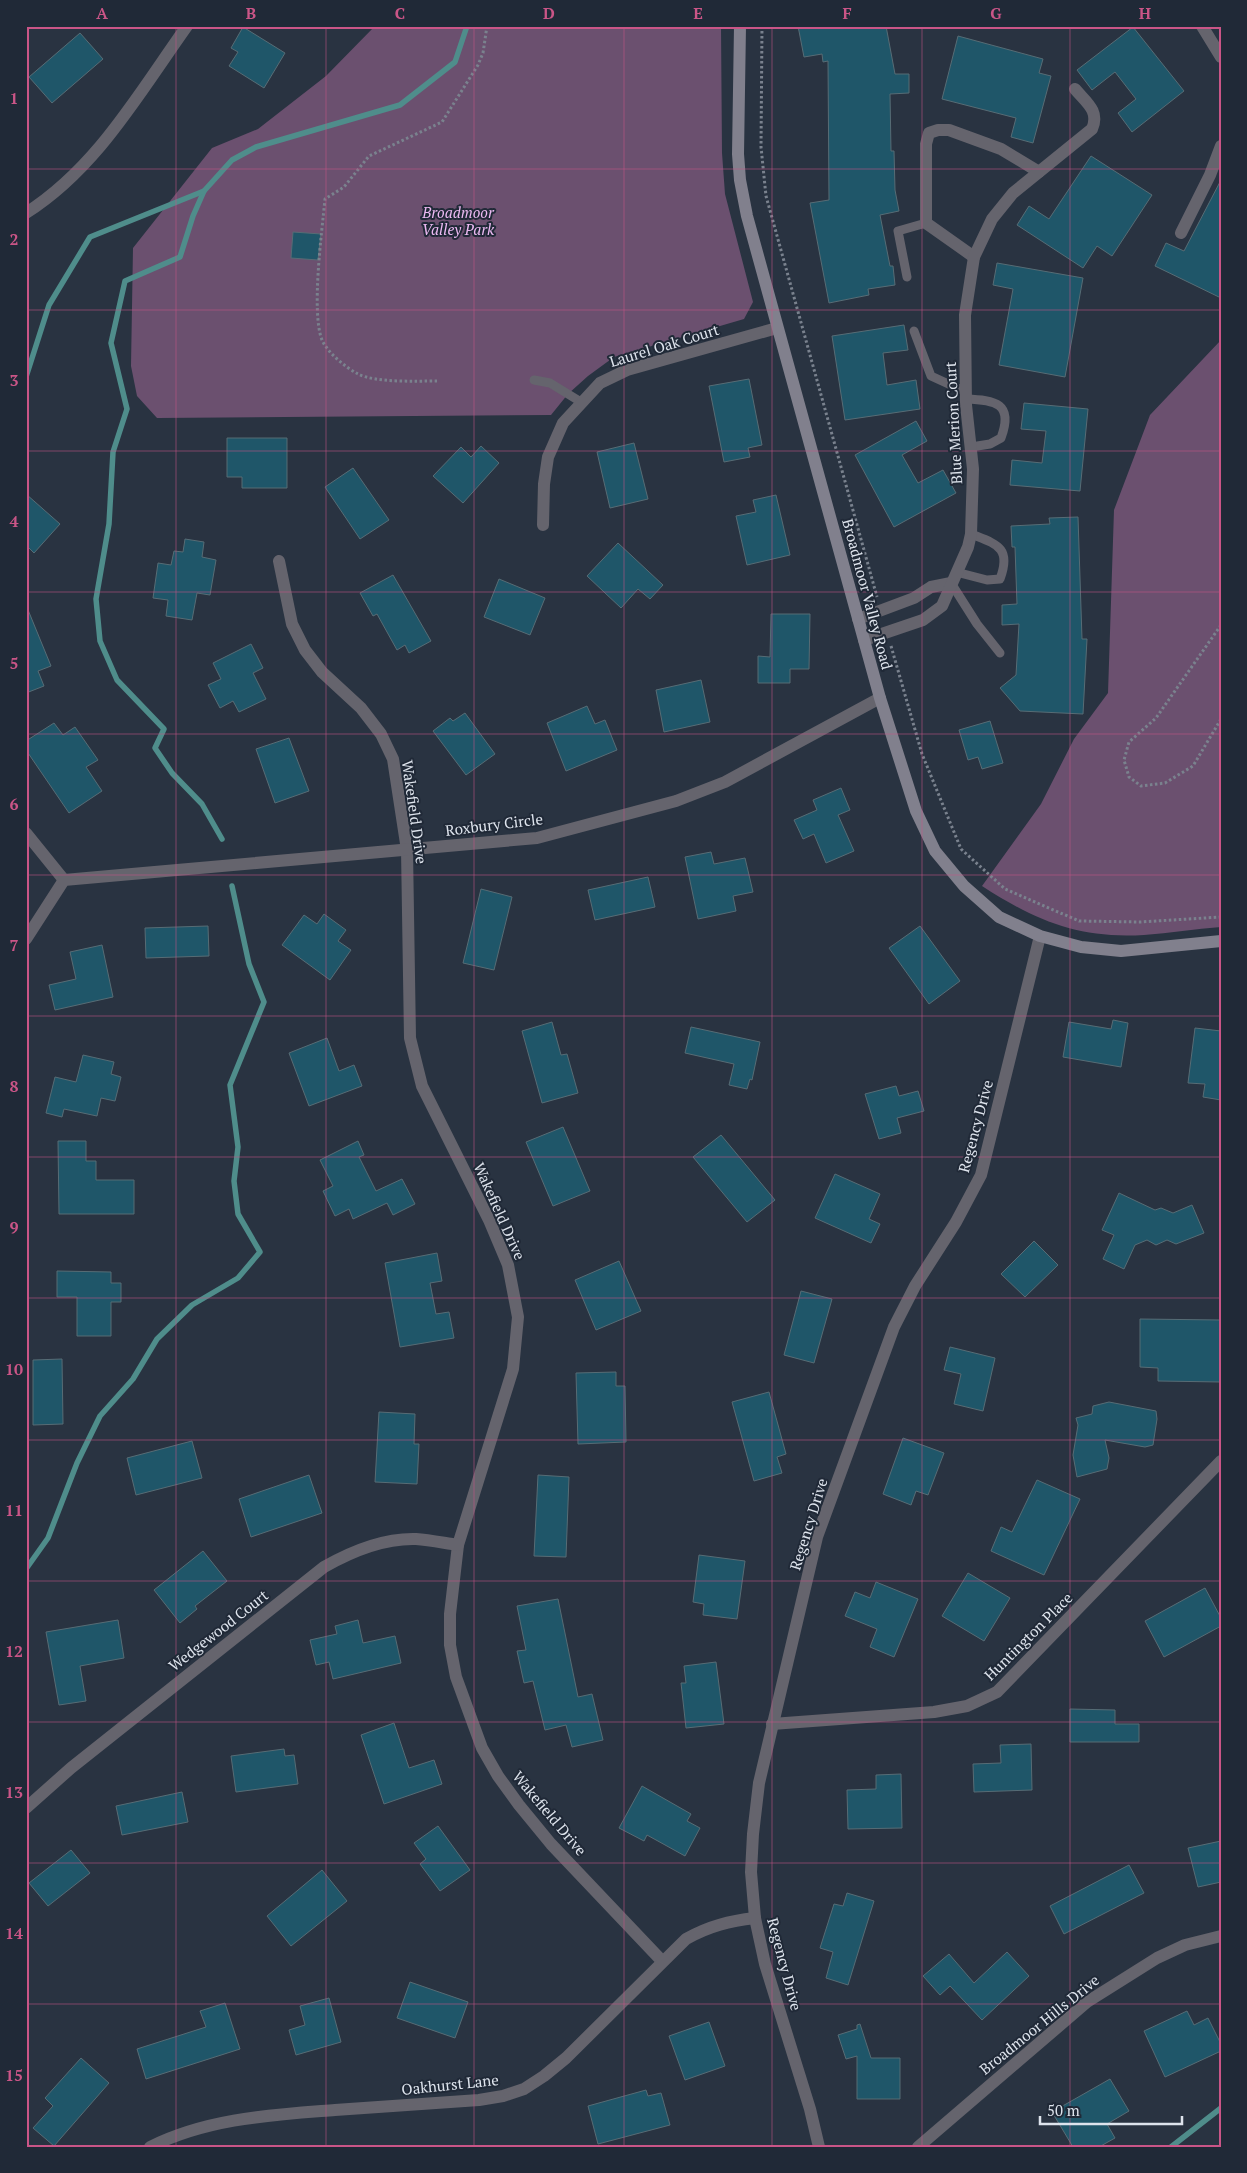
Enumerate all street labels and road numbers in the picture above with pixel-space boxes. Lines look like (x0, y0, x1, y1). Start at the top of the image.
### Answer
street label: Laurel Oak Court (607, 319, 722, 371)
street label: Blue Merion Court (940, 361, 966, 485)
street label: Broadmoor Valley Road (838, 516, 898, 672)
street label: Wakefield Drive (398, 759, 432, 865)
street label: Roxbury Circle (444, 808, 544, 840)
street label: Regency Drive (953, 1077, 997, 1175)
street label: Wakefield Drive (470, 1159, 530, 1263)
street label: Regency Drive (785, 1476, 831, 1572)
street label: Wedgewood Court (164, 1585, 272, 1675)
street label: Huntington Place (980, 1588, 1076, 1684)
street label: Wakefield Drive (509, 1767, 591, 1859)
street label: Regency Drive (763, 1915, 807, 2013)
street label: Broadmoor Hills Drive (975, 1969, 1103, 2079)
street label: Oakhurst Lane (400, 2069, 500, 2099)

